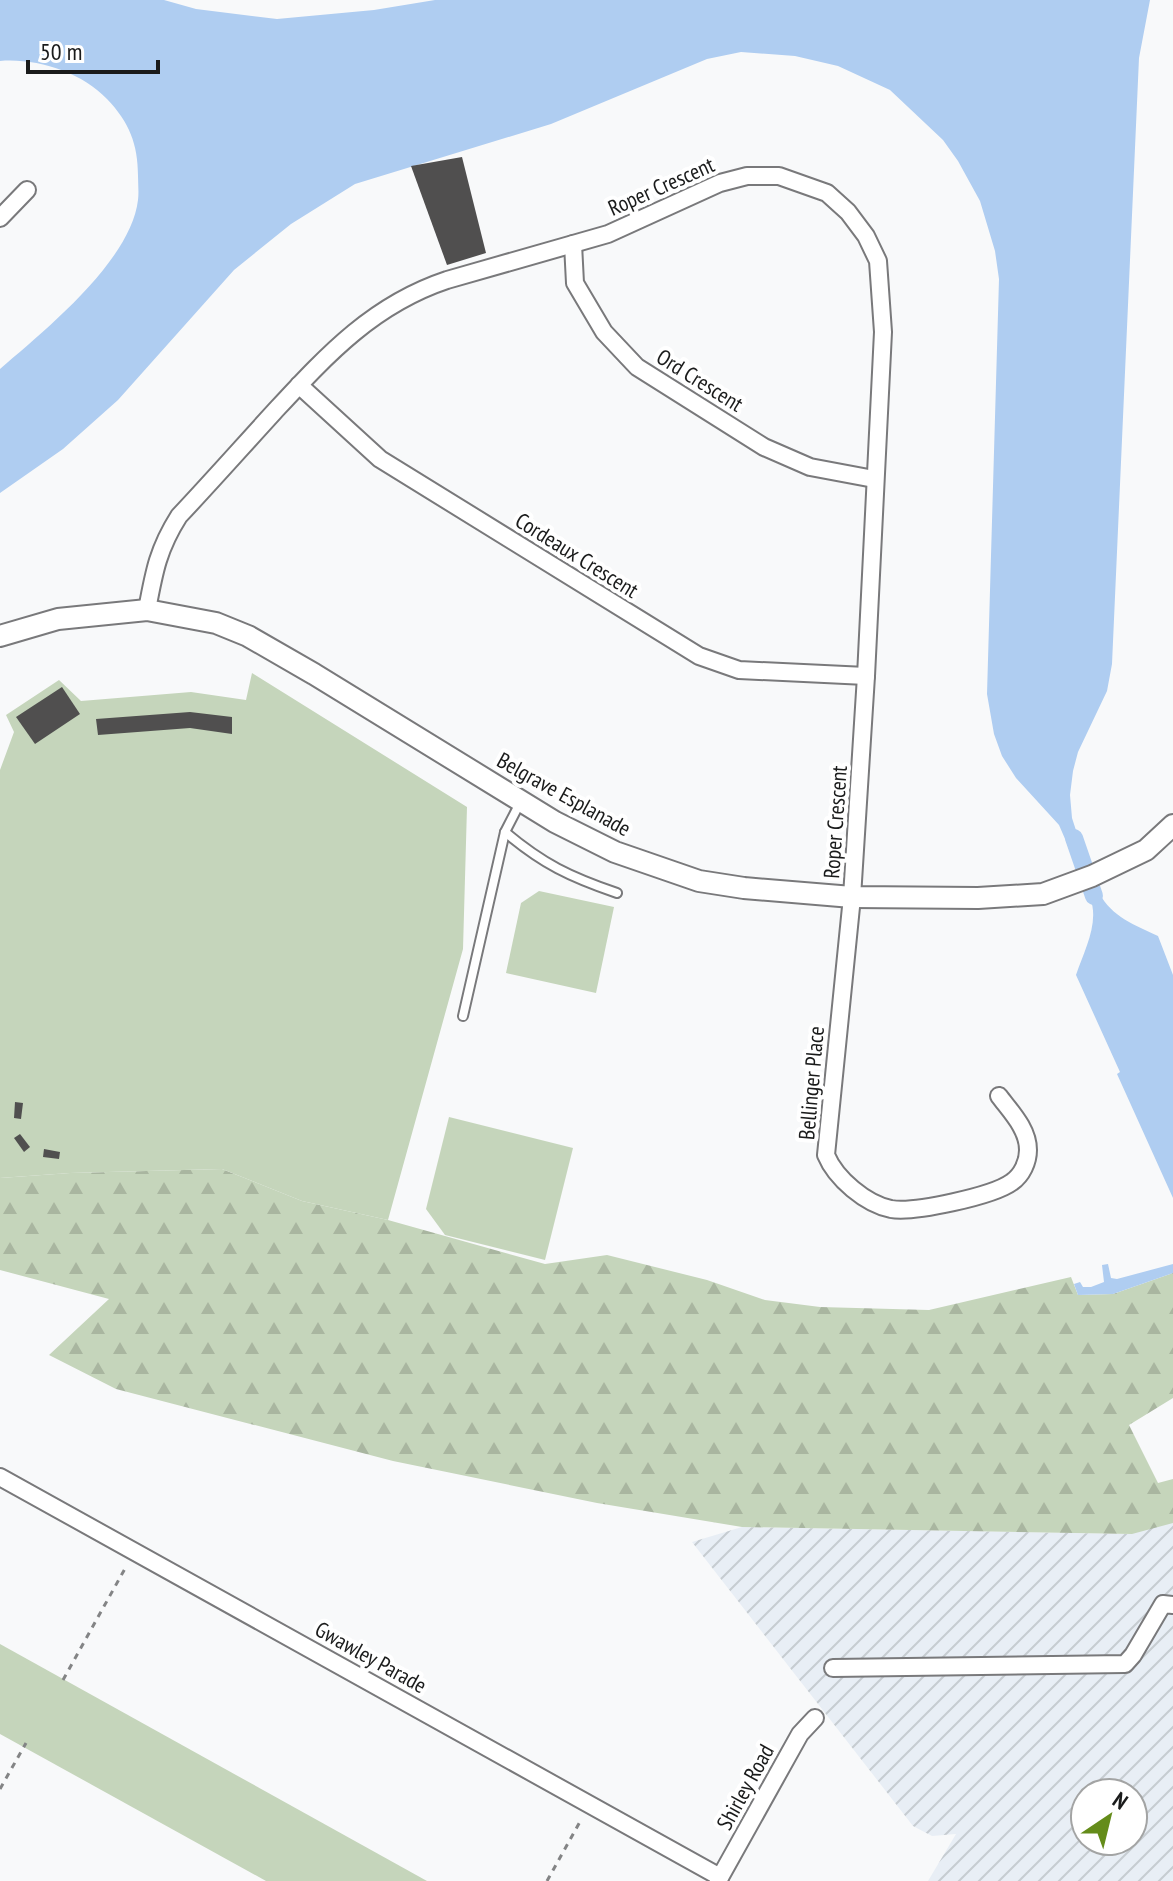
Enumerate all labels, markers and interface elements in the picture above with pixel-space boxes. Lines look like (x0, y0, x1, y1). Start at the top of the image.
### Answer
scale bar (28, 24, 158, 74)
text: 50 m (40, 36, 82, 67)
street label: Roper Crescent (604, 150, 718, 222)
street label: Ord Crescent (651, 342, 749, 418)
street label: Cordeaux Crescent (510, 506, 644, 604)
street label: Belgrave Esplanade (492, 746, 636, 842)
street label: Roper Crescent (817, 765, 853, 879)
street label: Bellinger Place (792, 1025, 830, 1141)
street label: Gwawley Parade (310, 1615, 432, 1699)
street label: Shirley Road (710, 1739, 780, 1835)
north arrow (1069, 1777, 1149, 1857)
text: N (1108, 1786, 1133, 1815)

